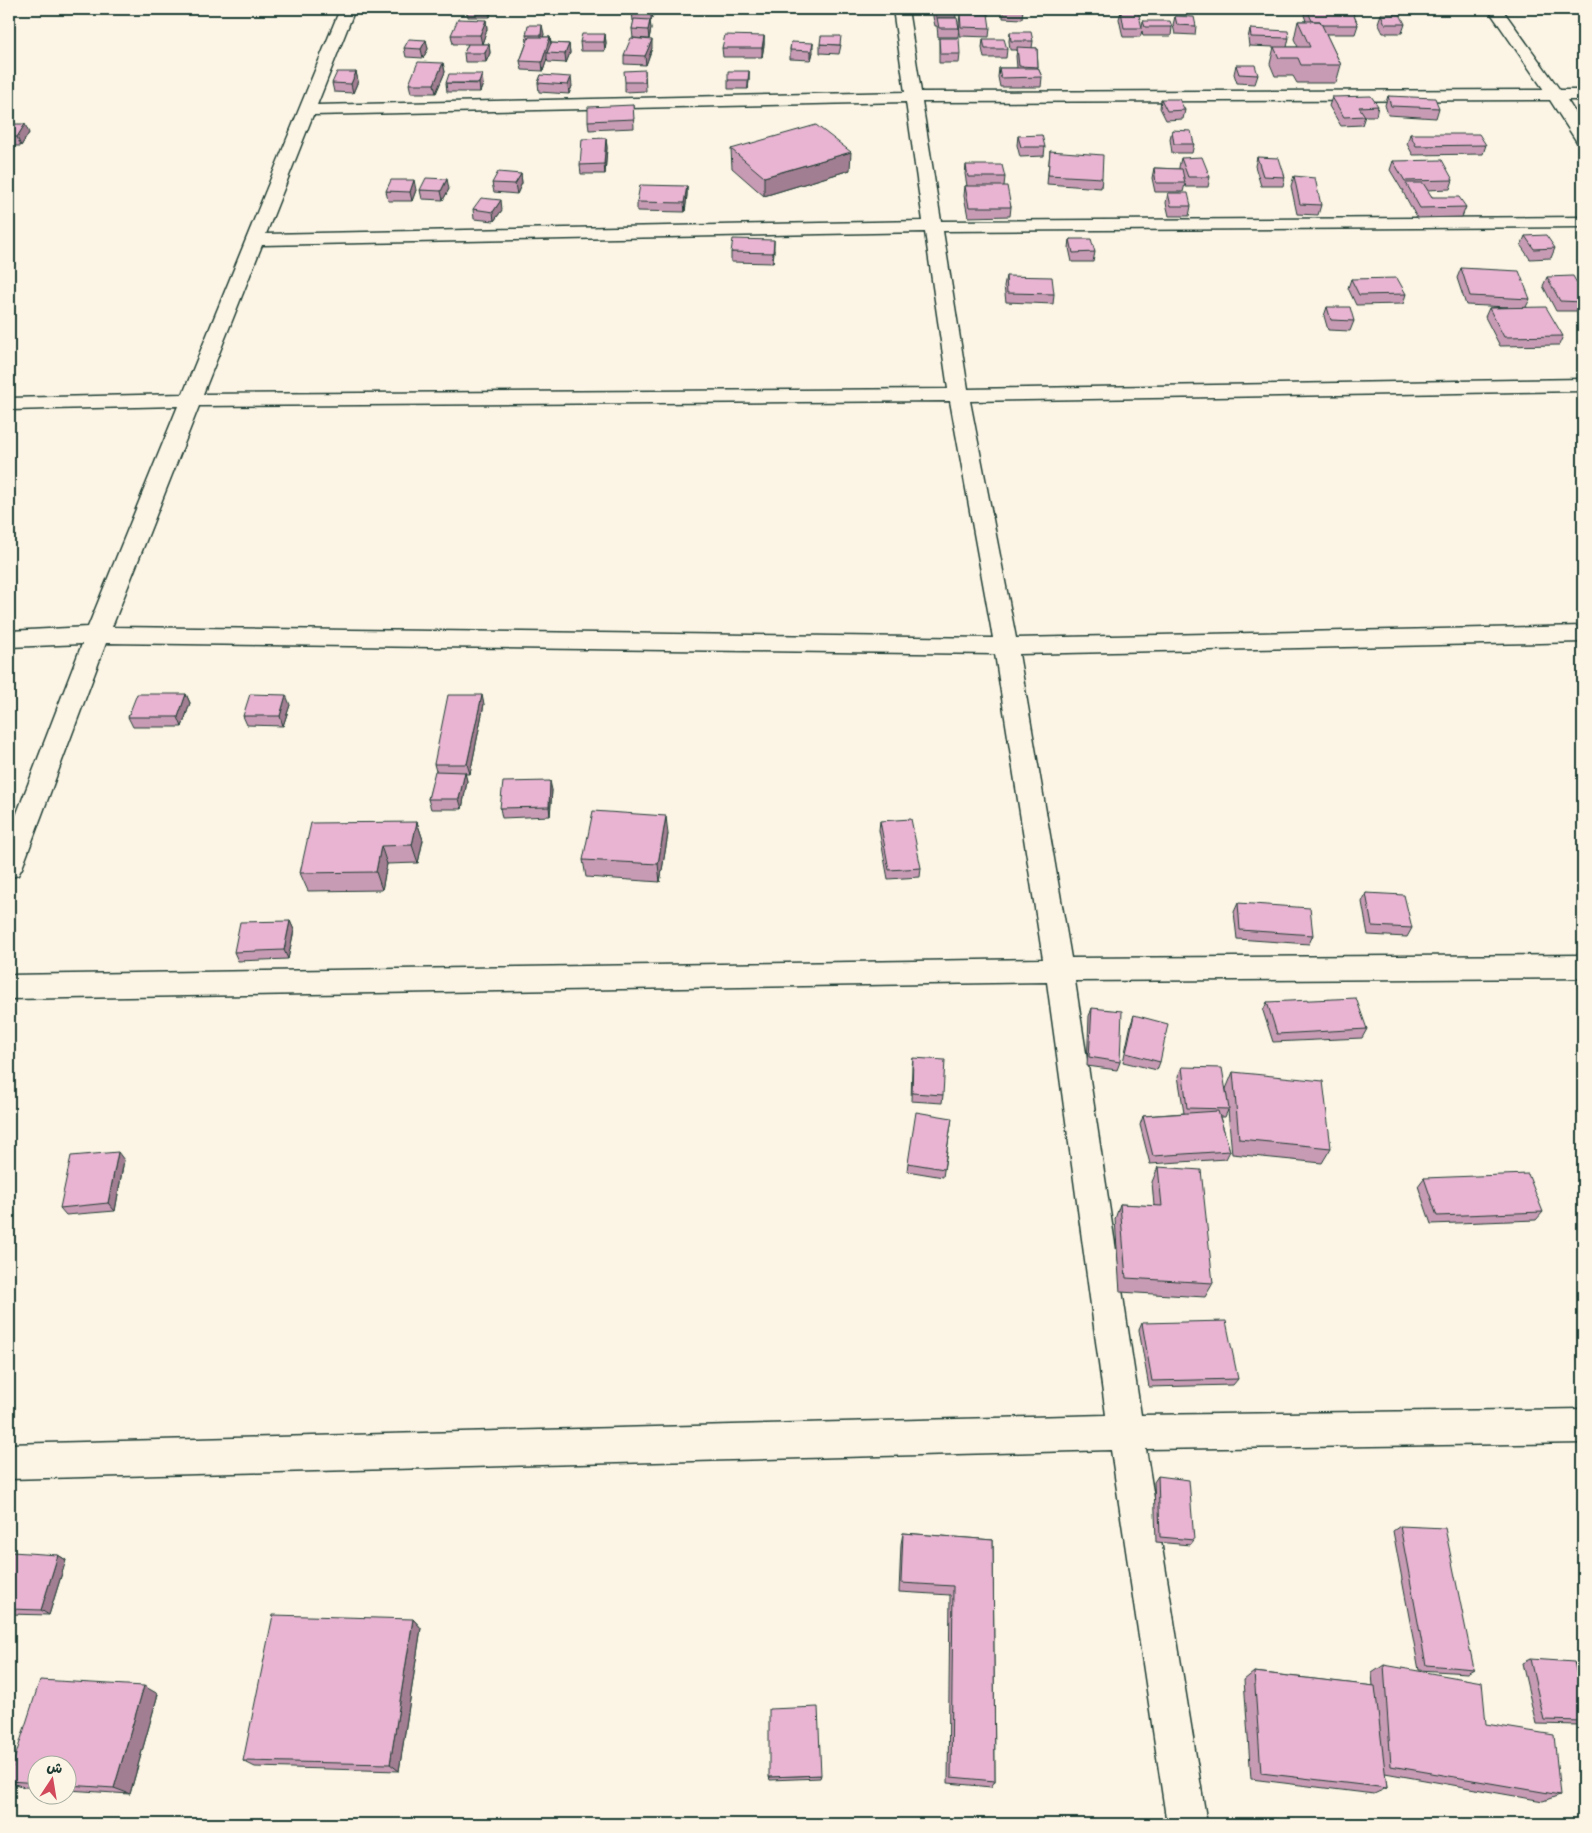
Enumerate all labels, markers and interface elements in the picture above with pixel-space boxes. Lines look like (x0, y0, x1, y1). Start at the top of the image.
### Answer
text: ش (45, 1755, 65, 1779)
north arrow (28, 1756, 78, 1806)

